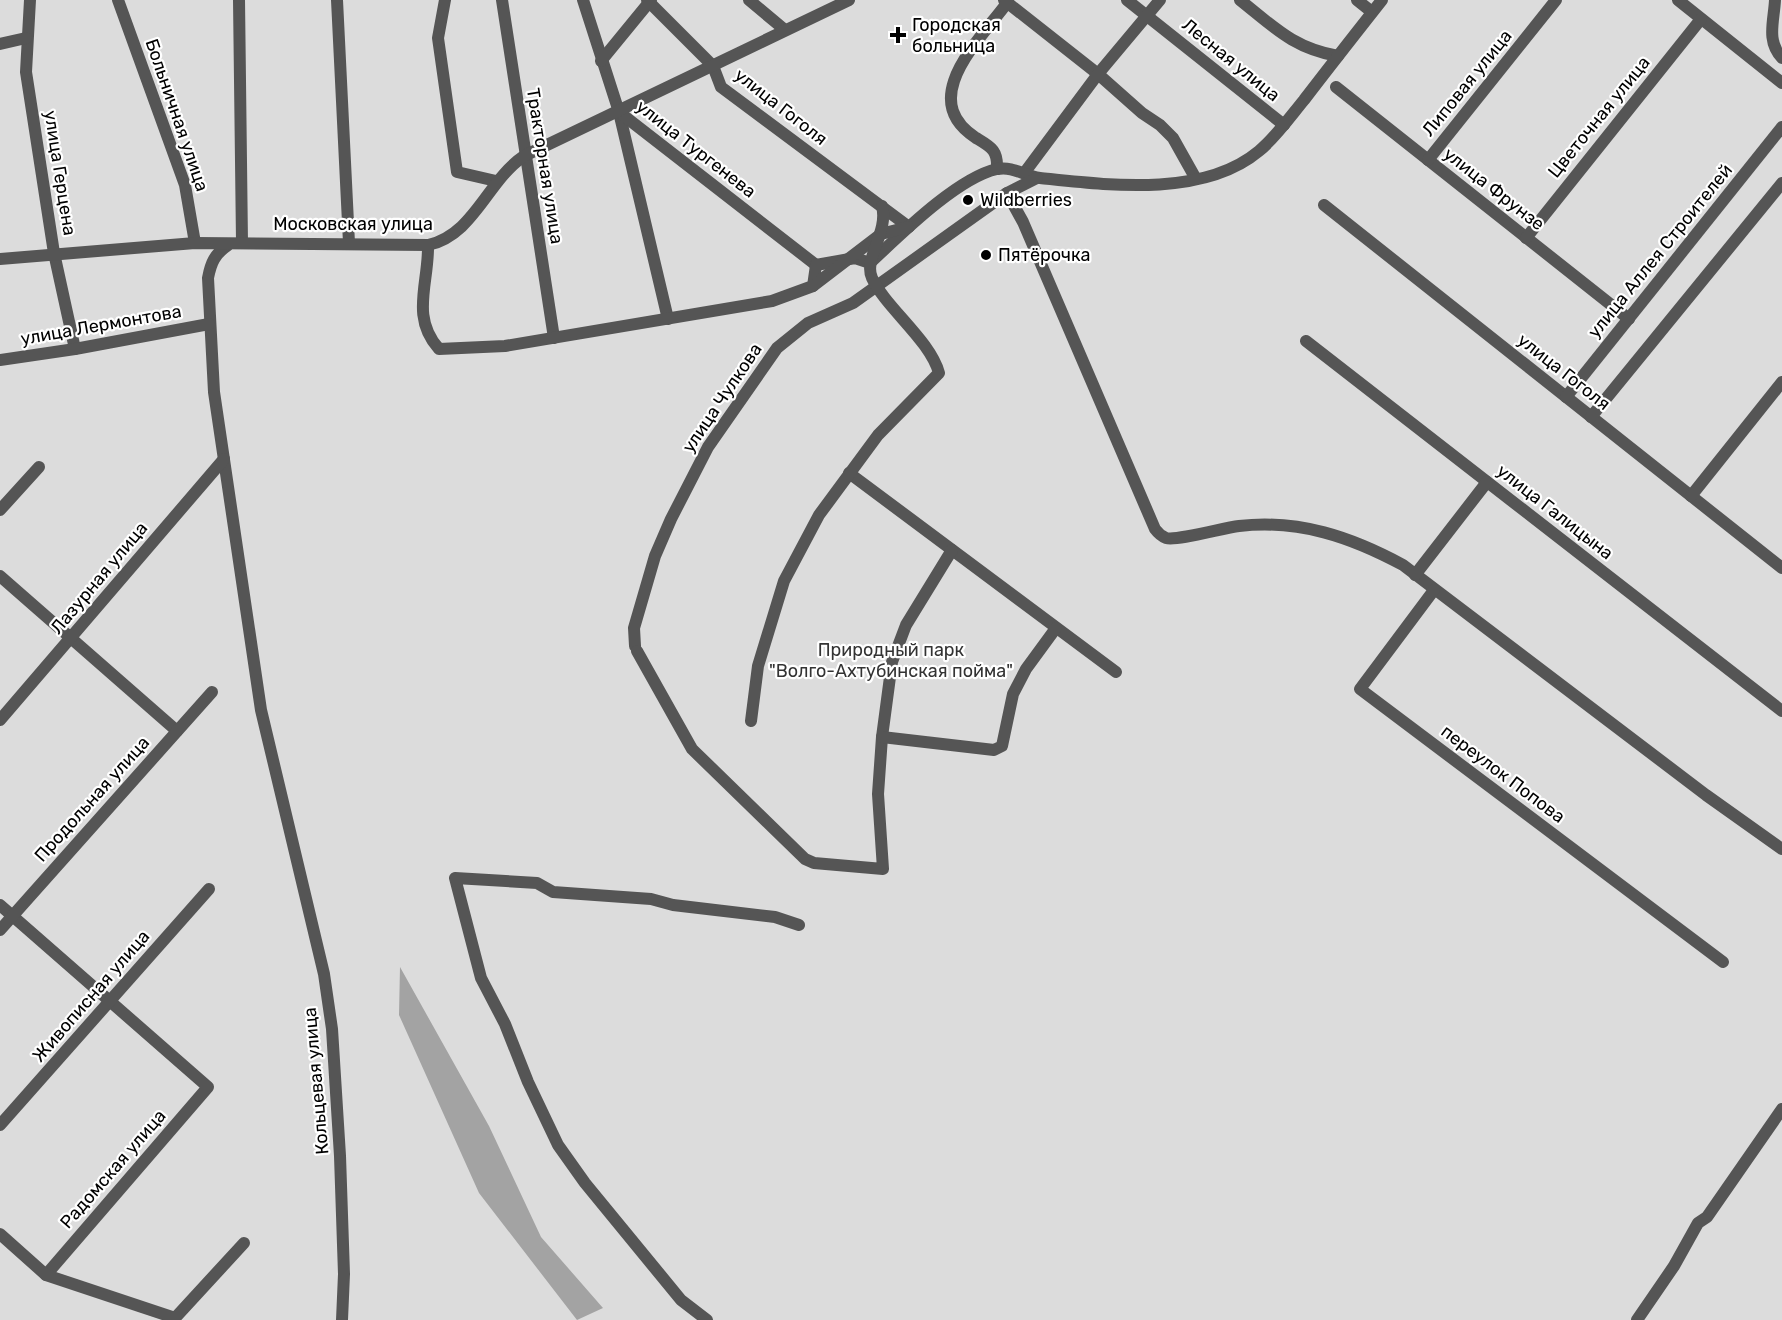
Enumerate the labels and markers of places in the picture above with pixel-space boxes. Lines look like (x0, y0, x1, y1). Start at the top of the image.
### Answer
place label: Городская больница (912, 14, 1001, 57)
marker: Городская больница (889, 26, 907, 44)
place label: Wildberries (980, 189, 1072, 211)
marker: Wildberries (961, 193, 975, 207)
place label: Пятёрочка (998, 244, 1091, 266)
marker: Пятёрочка (979, 248, 993, 262)

